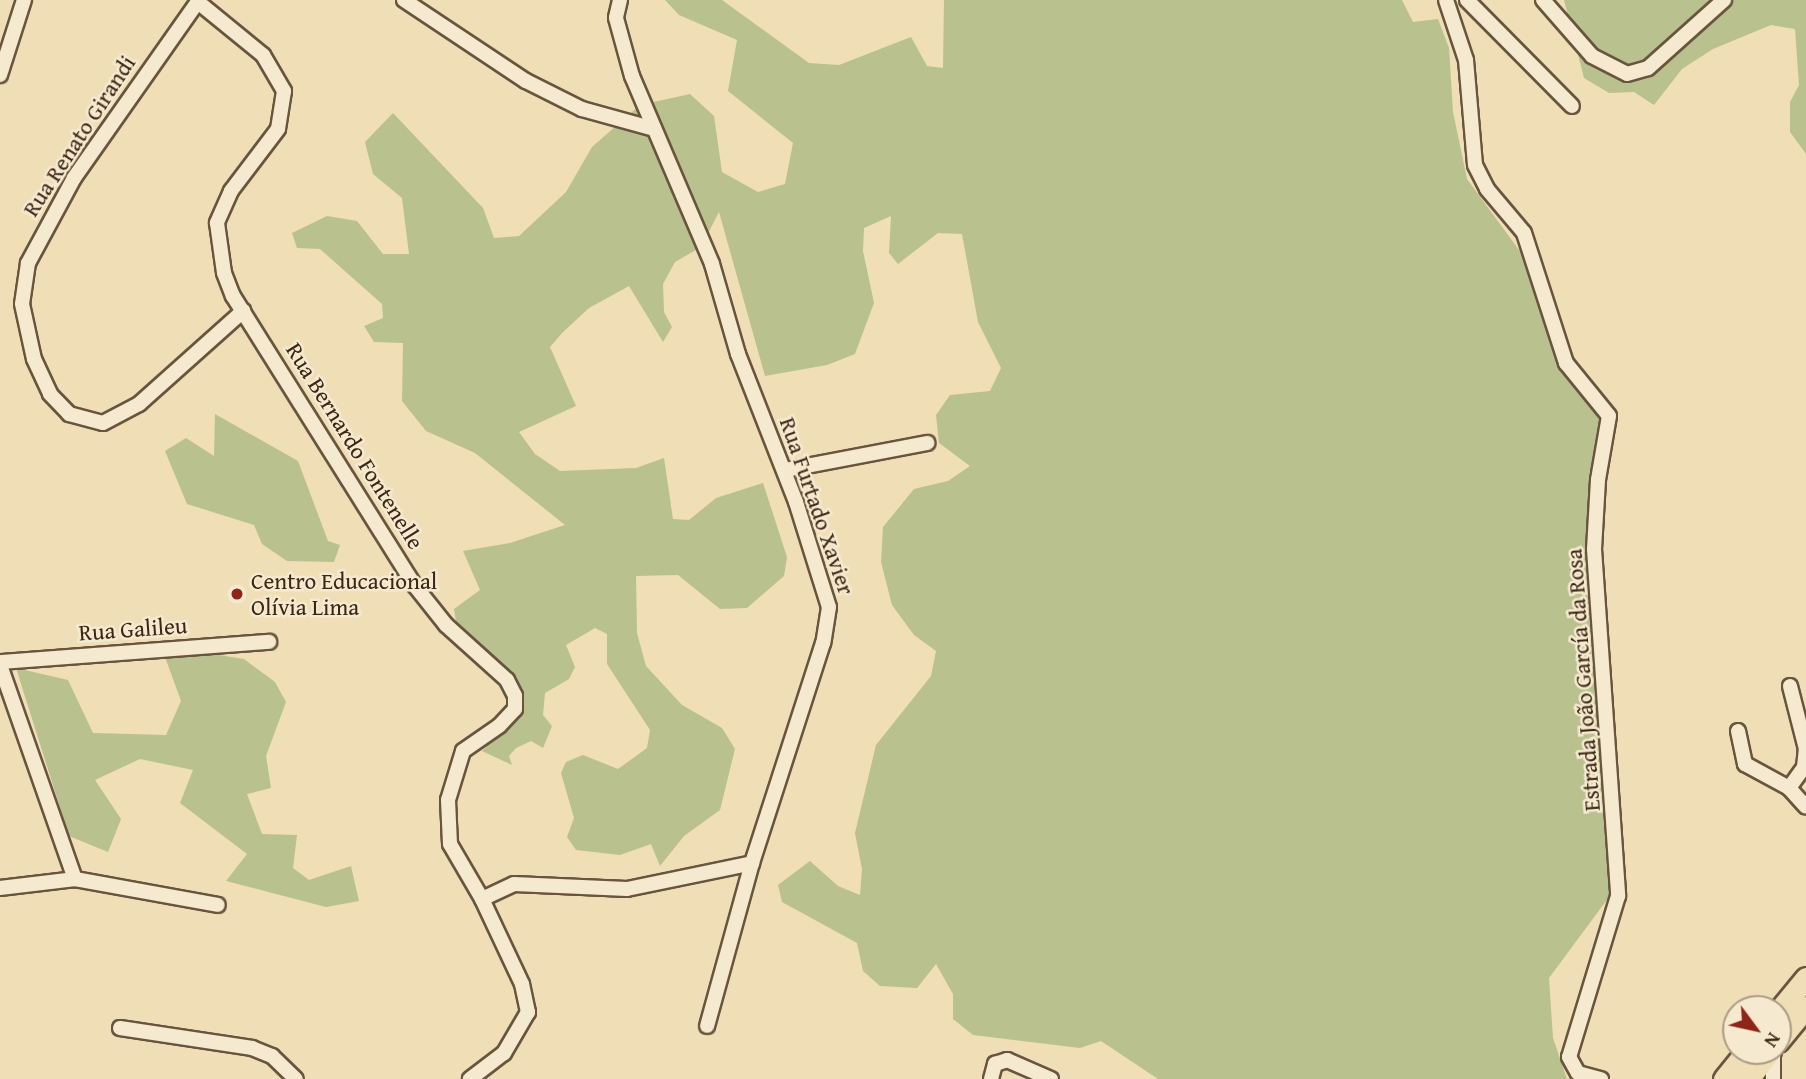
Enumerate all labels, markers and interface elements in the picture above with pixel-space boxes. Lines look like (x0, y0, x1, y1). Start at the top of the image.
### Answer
street label: Rua Renato Girandi (17, 50, 141, 222)
street label: Rua Bernardo Fontenelle (280, 338, 430, 554)
street label: Rua Furtado Xavier (774, 414, 860, 598)
street label: Estrada João García da Rosa (1560, 548, 1606, 812)
place label: Centro Educacional Olívia Lima (251, 567, 437, 621)
marker: Centro Educacional Olívia Lima (229, 586, 245, 602)
street label: Rua Galileu (78, 611, 188, 647)
north arrow (1722, 995, 1792, 1065)
text: N (1758, 1027, 1788, 1053)

